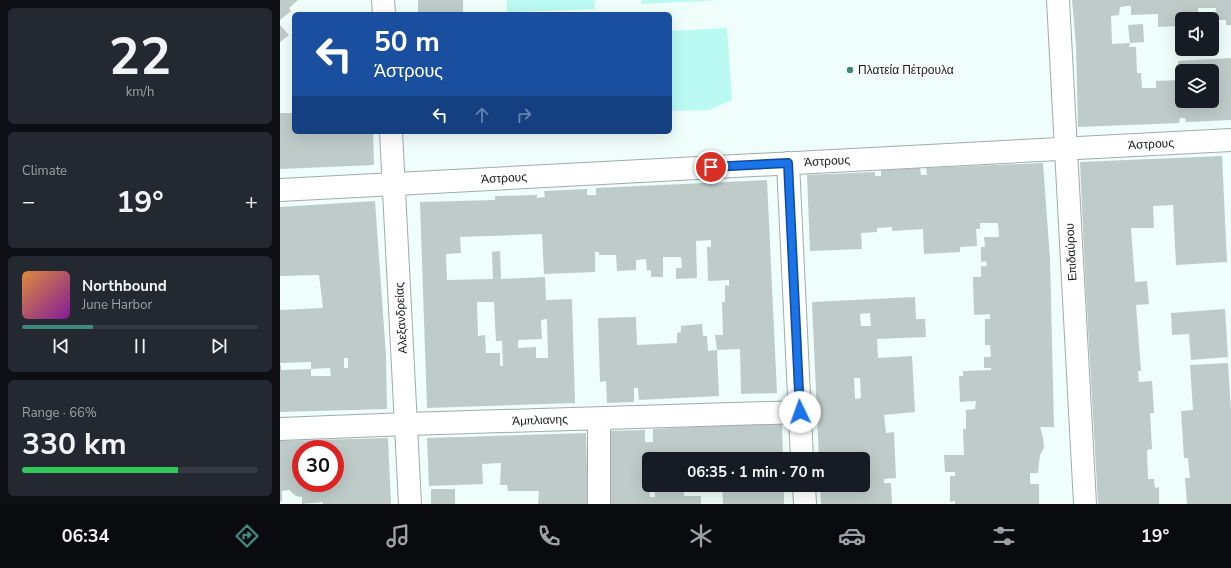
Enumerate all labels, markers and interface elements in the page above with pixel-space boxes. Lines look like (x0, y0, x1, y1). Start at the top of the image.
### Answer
map controls (1175, 12, 1219, 108)
button: sound (1175, 12, 1219, 56)
text: 22 (109, 21, 171, 92)
text: 50 m (374, 23, 440, 61)
icon: left (308, 28, 360, 80)
text: Άστρους (374, 59, 443, 83)
place label: Πλατεία Πέτρουλα (858, 62, 954, 78)
button: layers (1175, 64, 1219, 108)
marker: Πλατεία Πέτρουλα (845, 65, 855, 75)
text: km/h (126, 83, 154, 101)
icon: left (429, 104, 451, 126)
icon: ahead (471, 104, 493, 126)
icon: right (513, 104, 535, 126)
street label: Άστρους (1128, 135, 1175, 153)
pin (694, 150, 728, 184)
street label: Άστρους (804, 152, 851, 170)
icon: arrive (700, 156, 722, 178)
text: Climate (22, 162, 67, 180)
street label: Άστρους (481, 169, 528, 187)
text: 19° (116, 182, 164, 223)
text: − (22, 187, 35, 217)
text: + (245, 187, 258, 217)
street label: Επιδαύρου (1061, 223, 1081, 281)
text: Northbound (82, 276, 167, 296)
street label: Αλεξανδρείας (391, 282, 411, 354)
text: June Harbor (82, 296, 152, 314)
icon: previous (50, 335, 72, 357)
icon: pause (129, 335, 151, 357)
icon: next (208, 335, 230, 357)
position arrow (779, 391, 821, 433)
text: Range · 66% (22, 404, 97, 422)
street label: Άμπλιανης (512, 411, 568, 429)
text: 330 km (22, 424, 127, 465)
speed limit sign: 30 (292, 440, 344, 492)
text: 06:35 · 1 min · 70 m (687, 462, 825, 482)
icon: directions (233, 522, 261, 550)
icon: music (384, 522, 412, 550)
icon: phone (535, 522, 563, 550)
icon: climate (687, 522, 715, 550)
icon: car (838, 522, 866, 550)
icon: filters (990, 522, 1018, 550)
text: 06:34 (62, 524, 109, 548)
text: 19° (1141, 524, 1169, 548)

